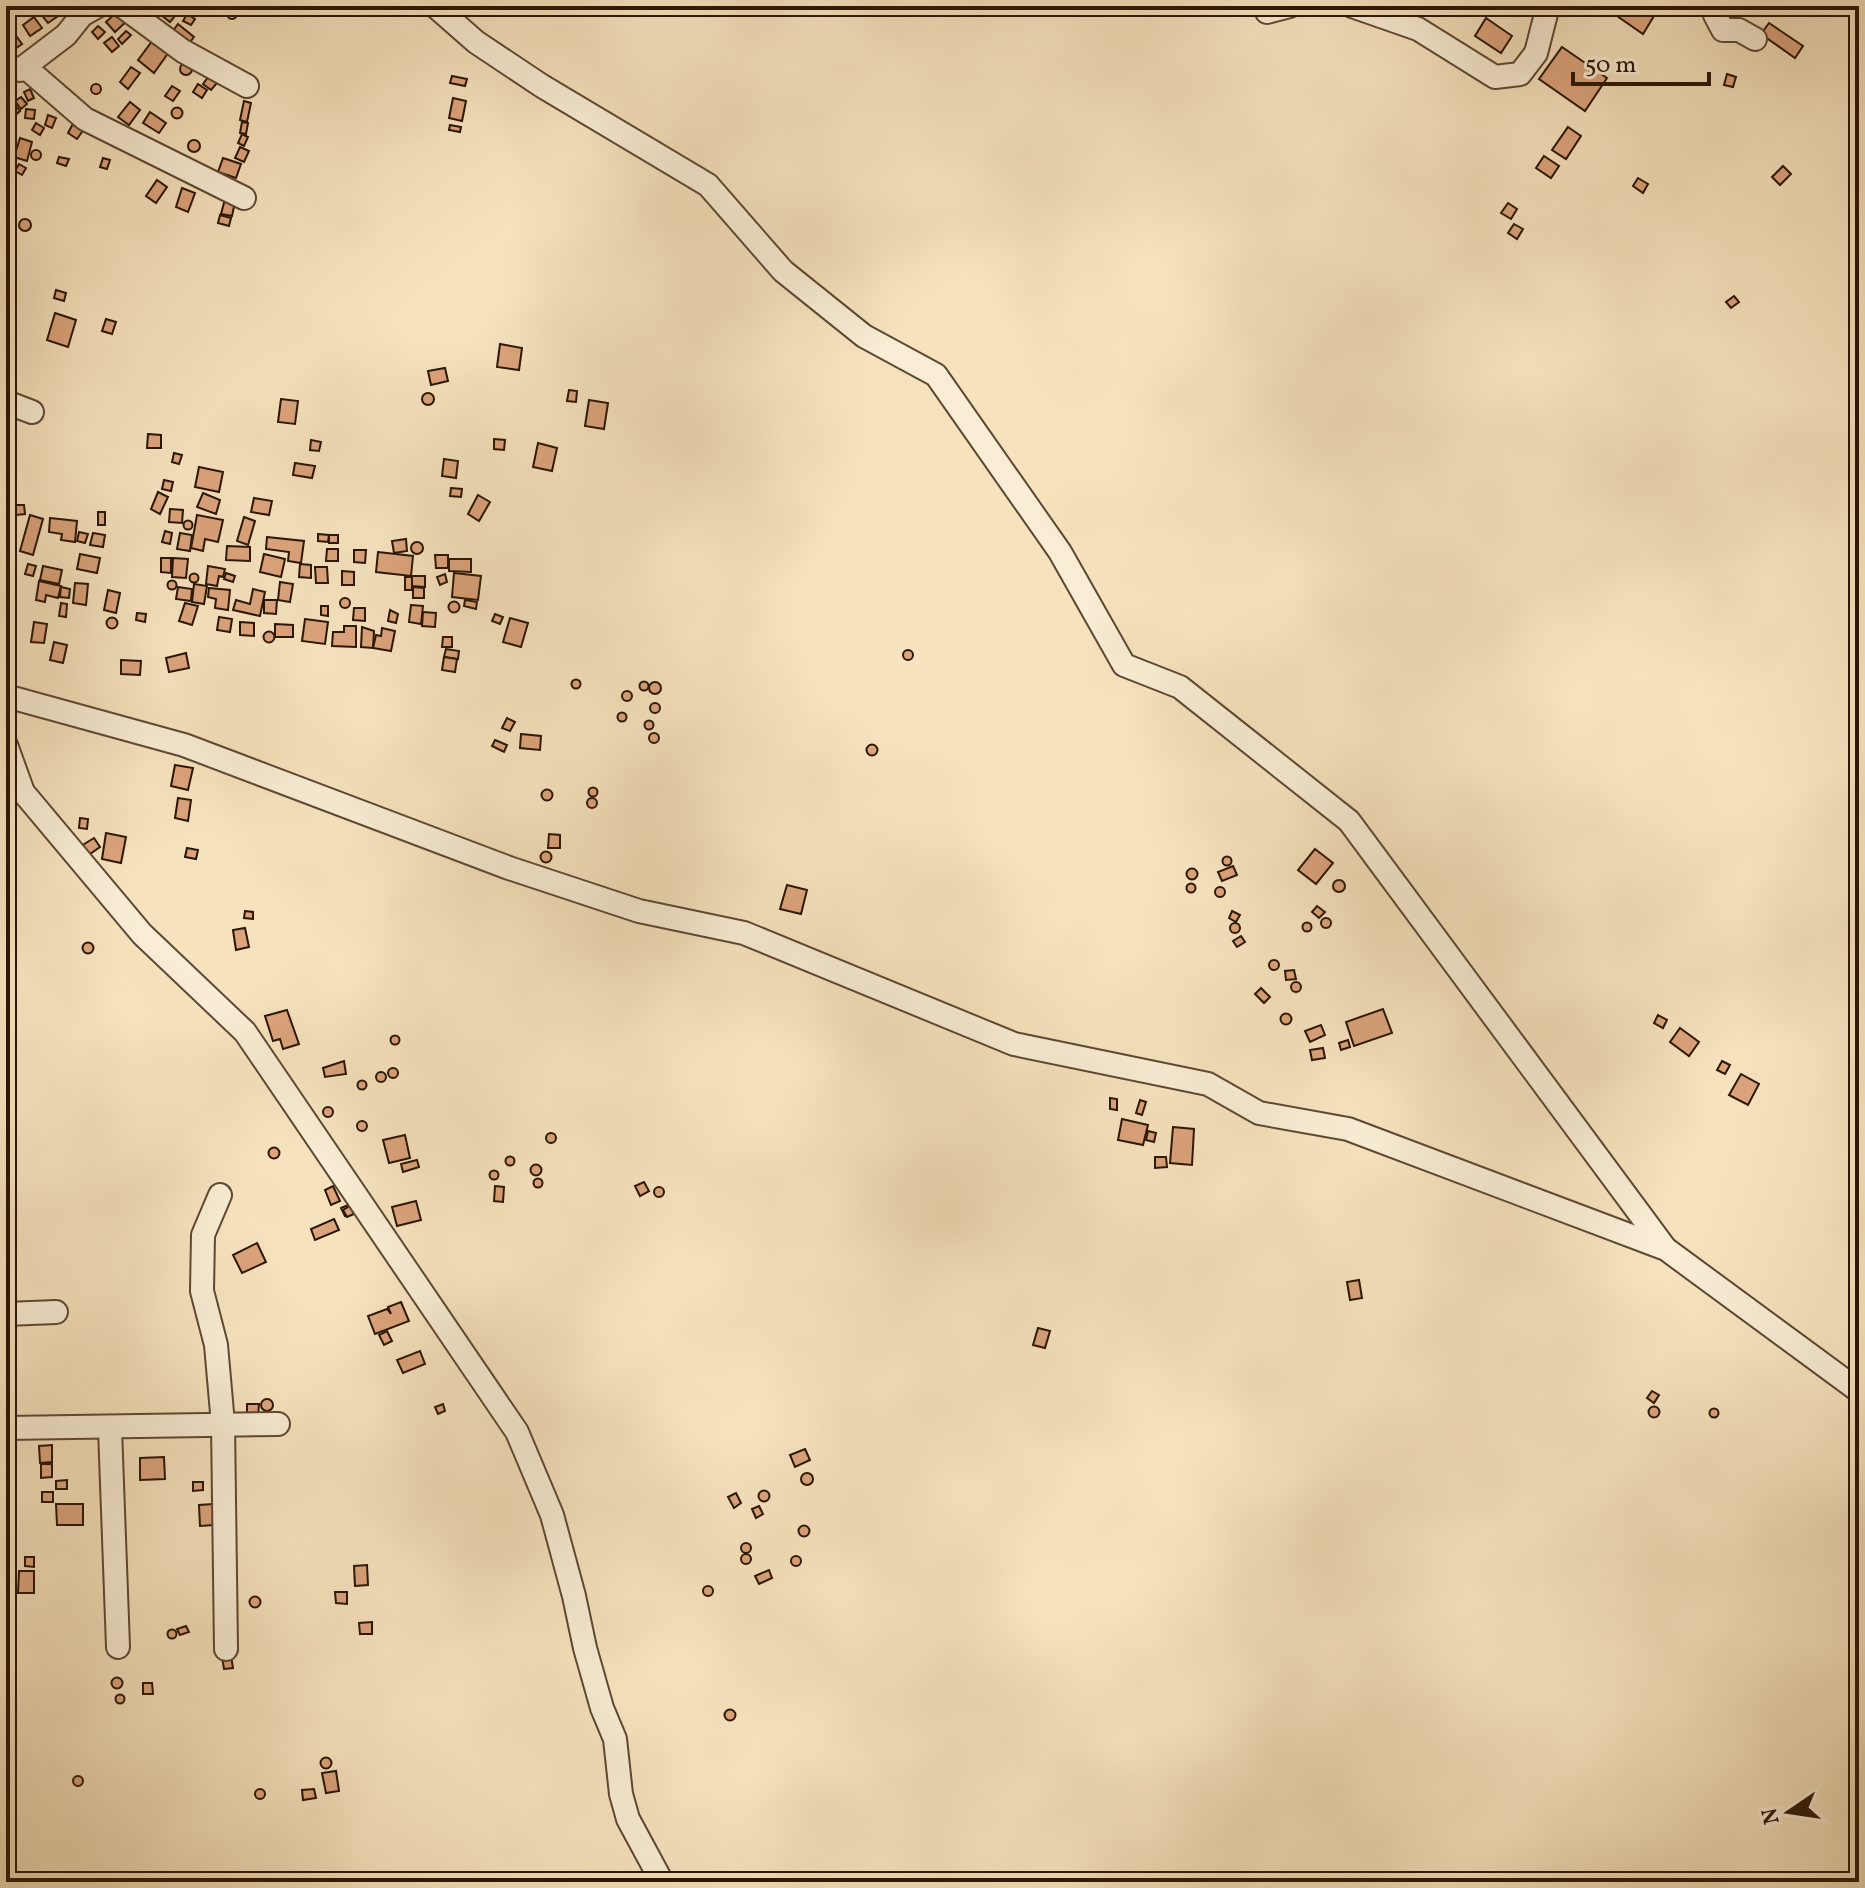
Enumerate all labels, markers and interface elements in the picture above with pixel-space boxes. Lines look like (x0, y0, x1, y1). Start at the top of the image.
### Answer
scale bar (1573, 36, 1709, 86)
text: 50 m (1585, 49, 1637, 83)
north arrow (1749, 1772, 1829, 1852)
text: N (1755, 1805, 1789, 1827)

